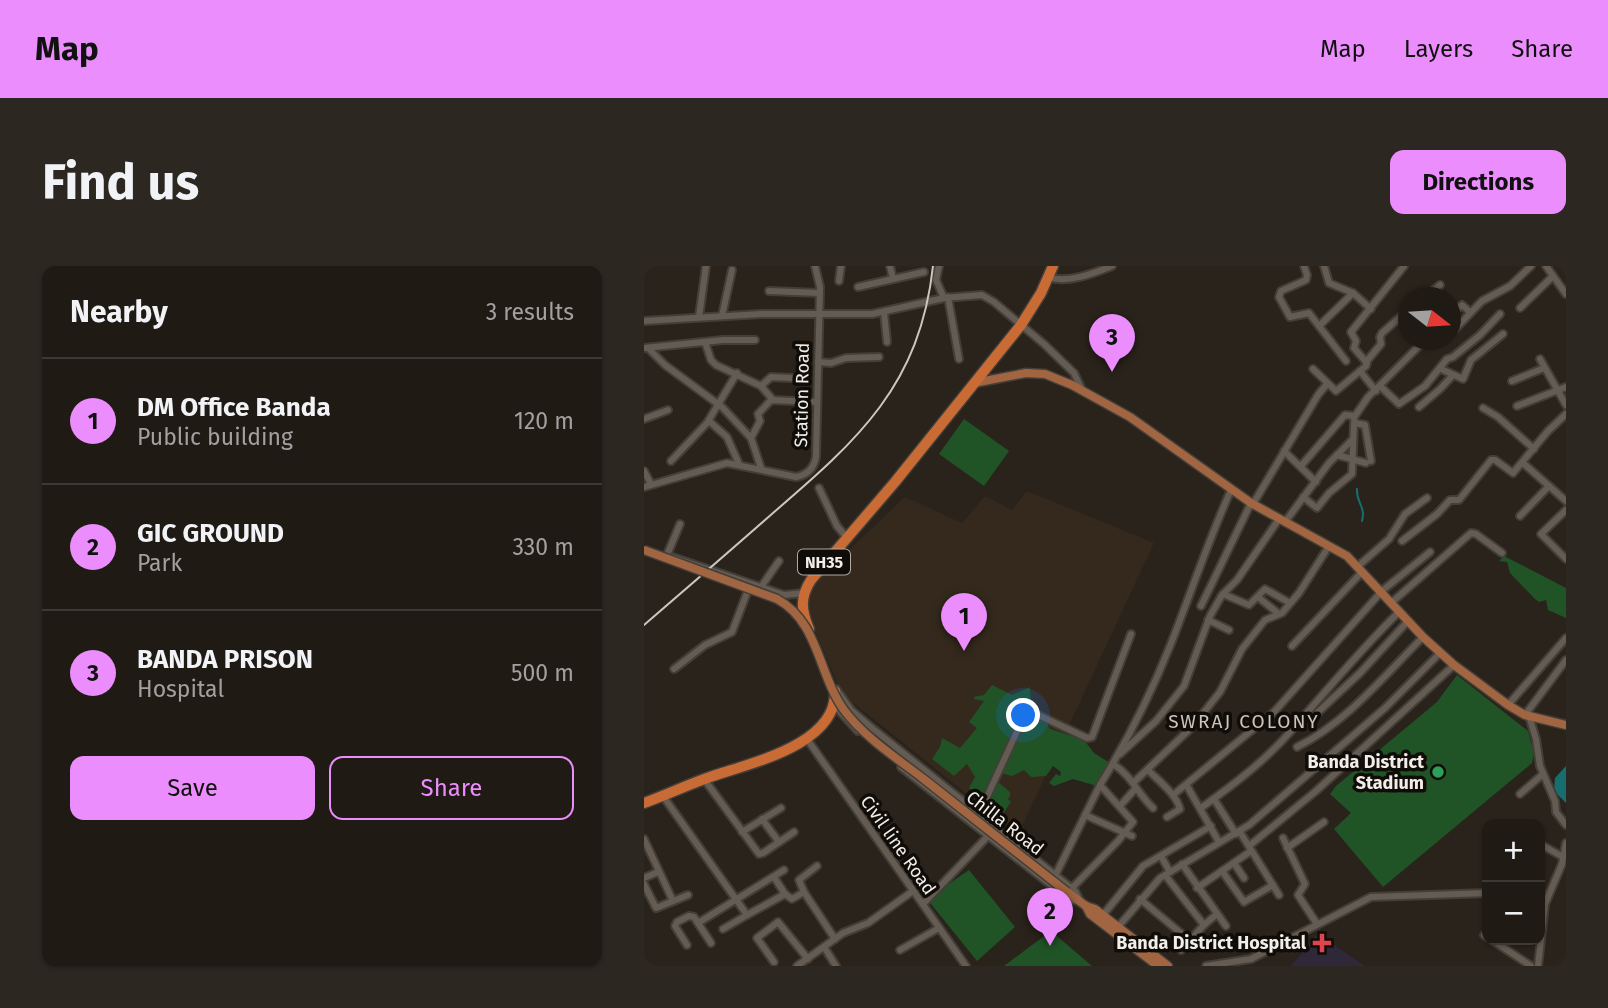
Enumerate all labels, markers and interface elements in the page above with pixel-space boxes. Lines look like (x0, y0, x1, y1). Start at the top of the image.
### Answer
text: Map (35, 29, 99, 69)
text: Map (1320, 35, 1366, 63)
text: Layers (1404, 35, 1473, 63)
text: Share (1511, 35, 1573, 63)
button: Directions (1390, 150, 1566, 214)
text: Find us (42, 153, 199, 212)
north arrow (1398, 287, 1461, 350)
text: Nearby (70, 294, 168, 330)
text: 3 results (486, 298, 574, 326)
pin: 3 (1089, 314, 1135, 372)
street label: Station Road (790, 342, 814, 448)
text: DM Office Banda (137, 392, 331, 423)
text: 1 (88, 407, 98, 435)
text: 120 m (514, 407, 574, 435)
text: Public building (137, 423, 293, 451)
text: GIC GROUND (137, 518, 284, 549)
text: 2 (87, 533, 99, 561)
text: 330 m (512, 533, 574, 561)
text: Park (137, 549, 182, 577)
road number: NH35 (798, 550, 850, 574)
pin: 1 (941, 593, 987, 651)
text: BANDA PRISON (137, 644, 313, 675)
text: 3 (87, 659, 99, 687)
text: 500 m (511, 659, 574, 687)
text: Hospital (137, 675, 224, 703)
your location (1006, 698, 1040, 732)
district label: SWRAJ COLONY (1168, 710, 1320, 733)
place label: Banda District Stadium (1307, 751, 1425, 794)
button: Save (70, 756, 315, 820)
button: Share (329, 756, 574, 820)
marker: Banda District Stadium (1430, 764, 1446, 780)
street label: Chilla Road (962, 786, 1048, 860)
street label: Civil line Road (856, 791, 940, 899)
map controls (1482, 819, 1545, 945)
button: + (1482, 819, 1545, 882)
button: − (1482, 882, 1545, 945)
pin: 2 (1027, 888, 1073, 946)
place label: Banda District Hospital (1116, 932, 1307, 954)
marker: Banda District Hospital (1312, 933, 1332, 953)

